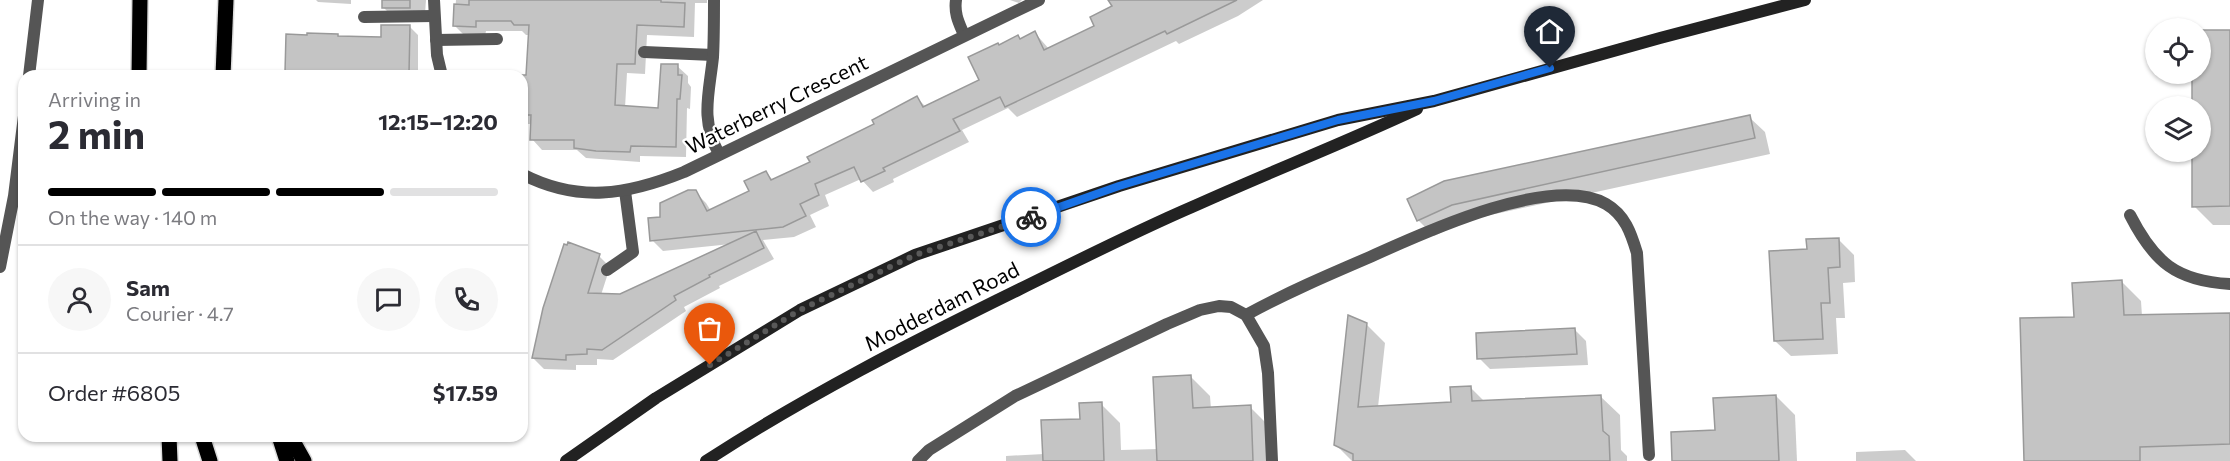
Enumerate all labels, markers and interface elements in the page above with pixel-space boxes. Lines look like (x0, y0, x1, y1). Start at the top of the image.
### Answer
pin (1524, 6, 1575, 68)
icon: home (1533, 15, 1566, 48)
map controls (2145, 18, 2211, 162)
button: locate (2145, 18, 2211, 84)
street label: Waterberry Crescent (681, 49, 871, 159)
text: Arriving in (48, 87, 141, 111)
button: layers (2145, 96, 2211, 162)
text: 12:15–12:20 (378, 108, 498, 135)
text: 2 min (48, 109, 145, 157)
courier (1001, 187, 1061, 247)
icon: bike (1015, 201, 1048, 234)
text: On the way · 140 m (48, 205, 217, 229)
street label: Modderdam Road (860, 256, 1023, 355)
button: person (48, 268, 111, 331)
button: chat (357, 268, 420, 331)
button: phone (435, 268, 498, 331)
text: Sam (126, 274, 170, 301)
text: Courier · 4.7 (126, 301, 234, 325)
pin (684, 303, 735, 365)
icon: bag (693, 312, 726, 345)
text: Order #6805 (48, 379, 180, 406)
text: $17.59 (433, 379, 498, 406)

